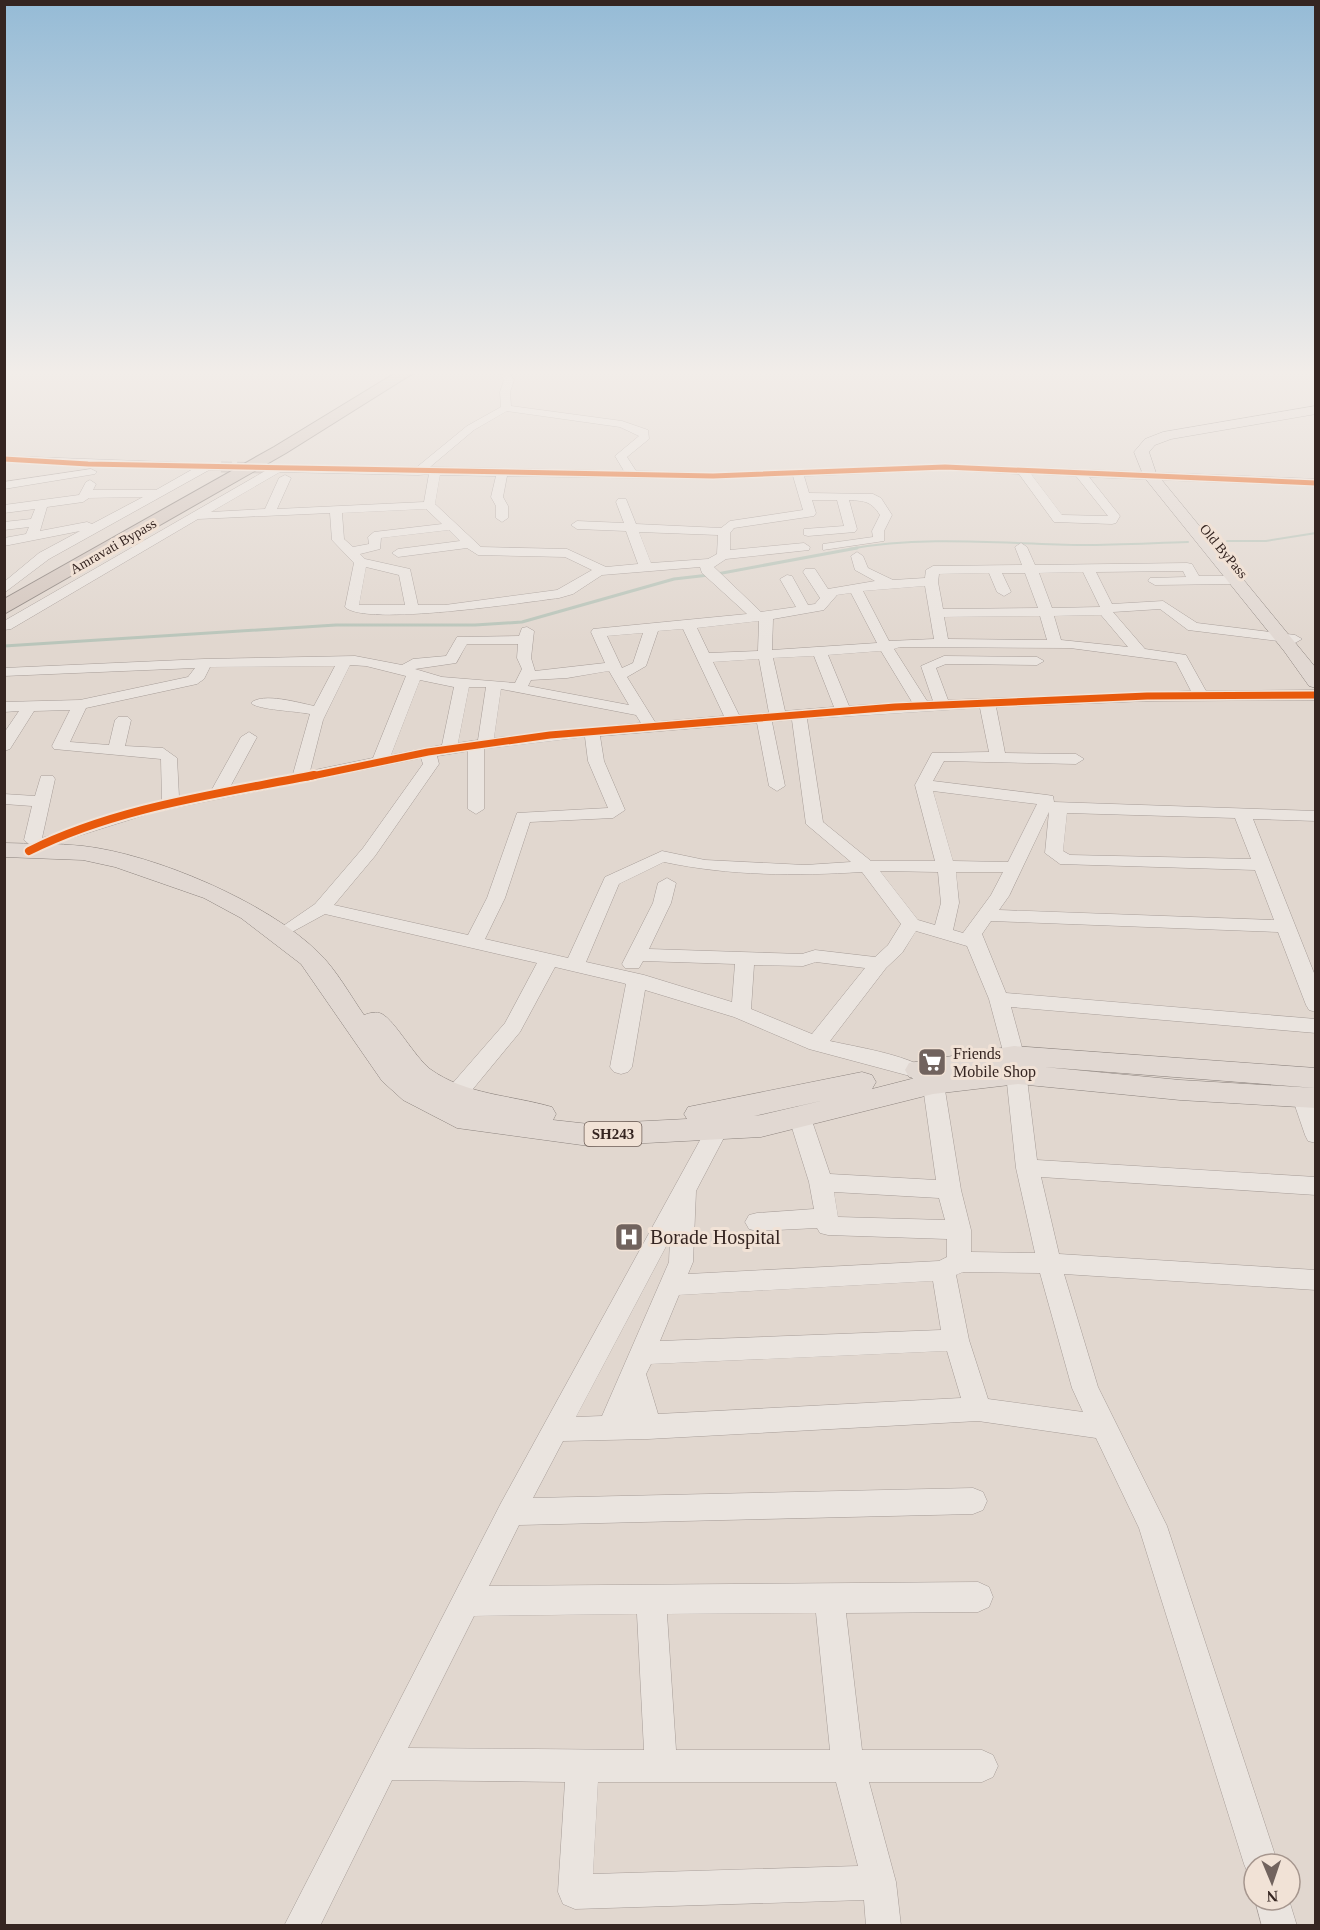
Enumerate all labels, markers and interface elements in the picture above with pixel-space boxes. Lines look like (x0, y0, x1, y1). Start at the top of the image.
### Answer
street label: Amravati Bypass (68, 516, 159, 577)
street label: Old ByPass (1197, 521, 1250, 581)
place label: Friends Mobile Shop (953, 1045, 1036, 1081)
supermarket icon: Friends Mobile Shop (916, 1046, 948, 1078)
road number: SH243 (584, 1122, 642, 1146)
hospital icon: Borade Hospital (613, 1221, 645, 1253)
place label: Borade Hospital (650, 1226, 781, 1249)
north arrow (1242, 1852, 1302, 1912)
text: N (1266, 1888, 1279, 1905)

